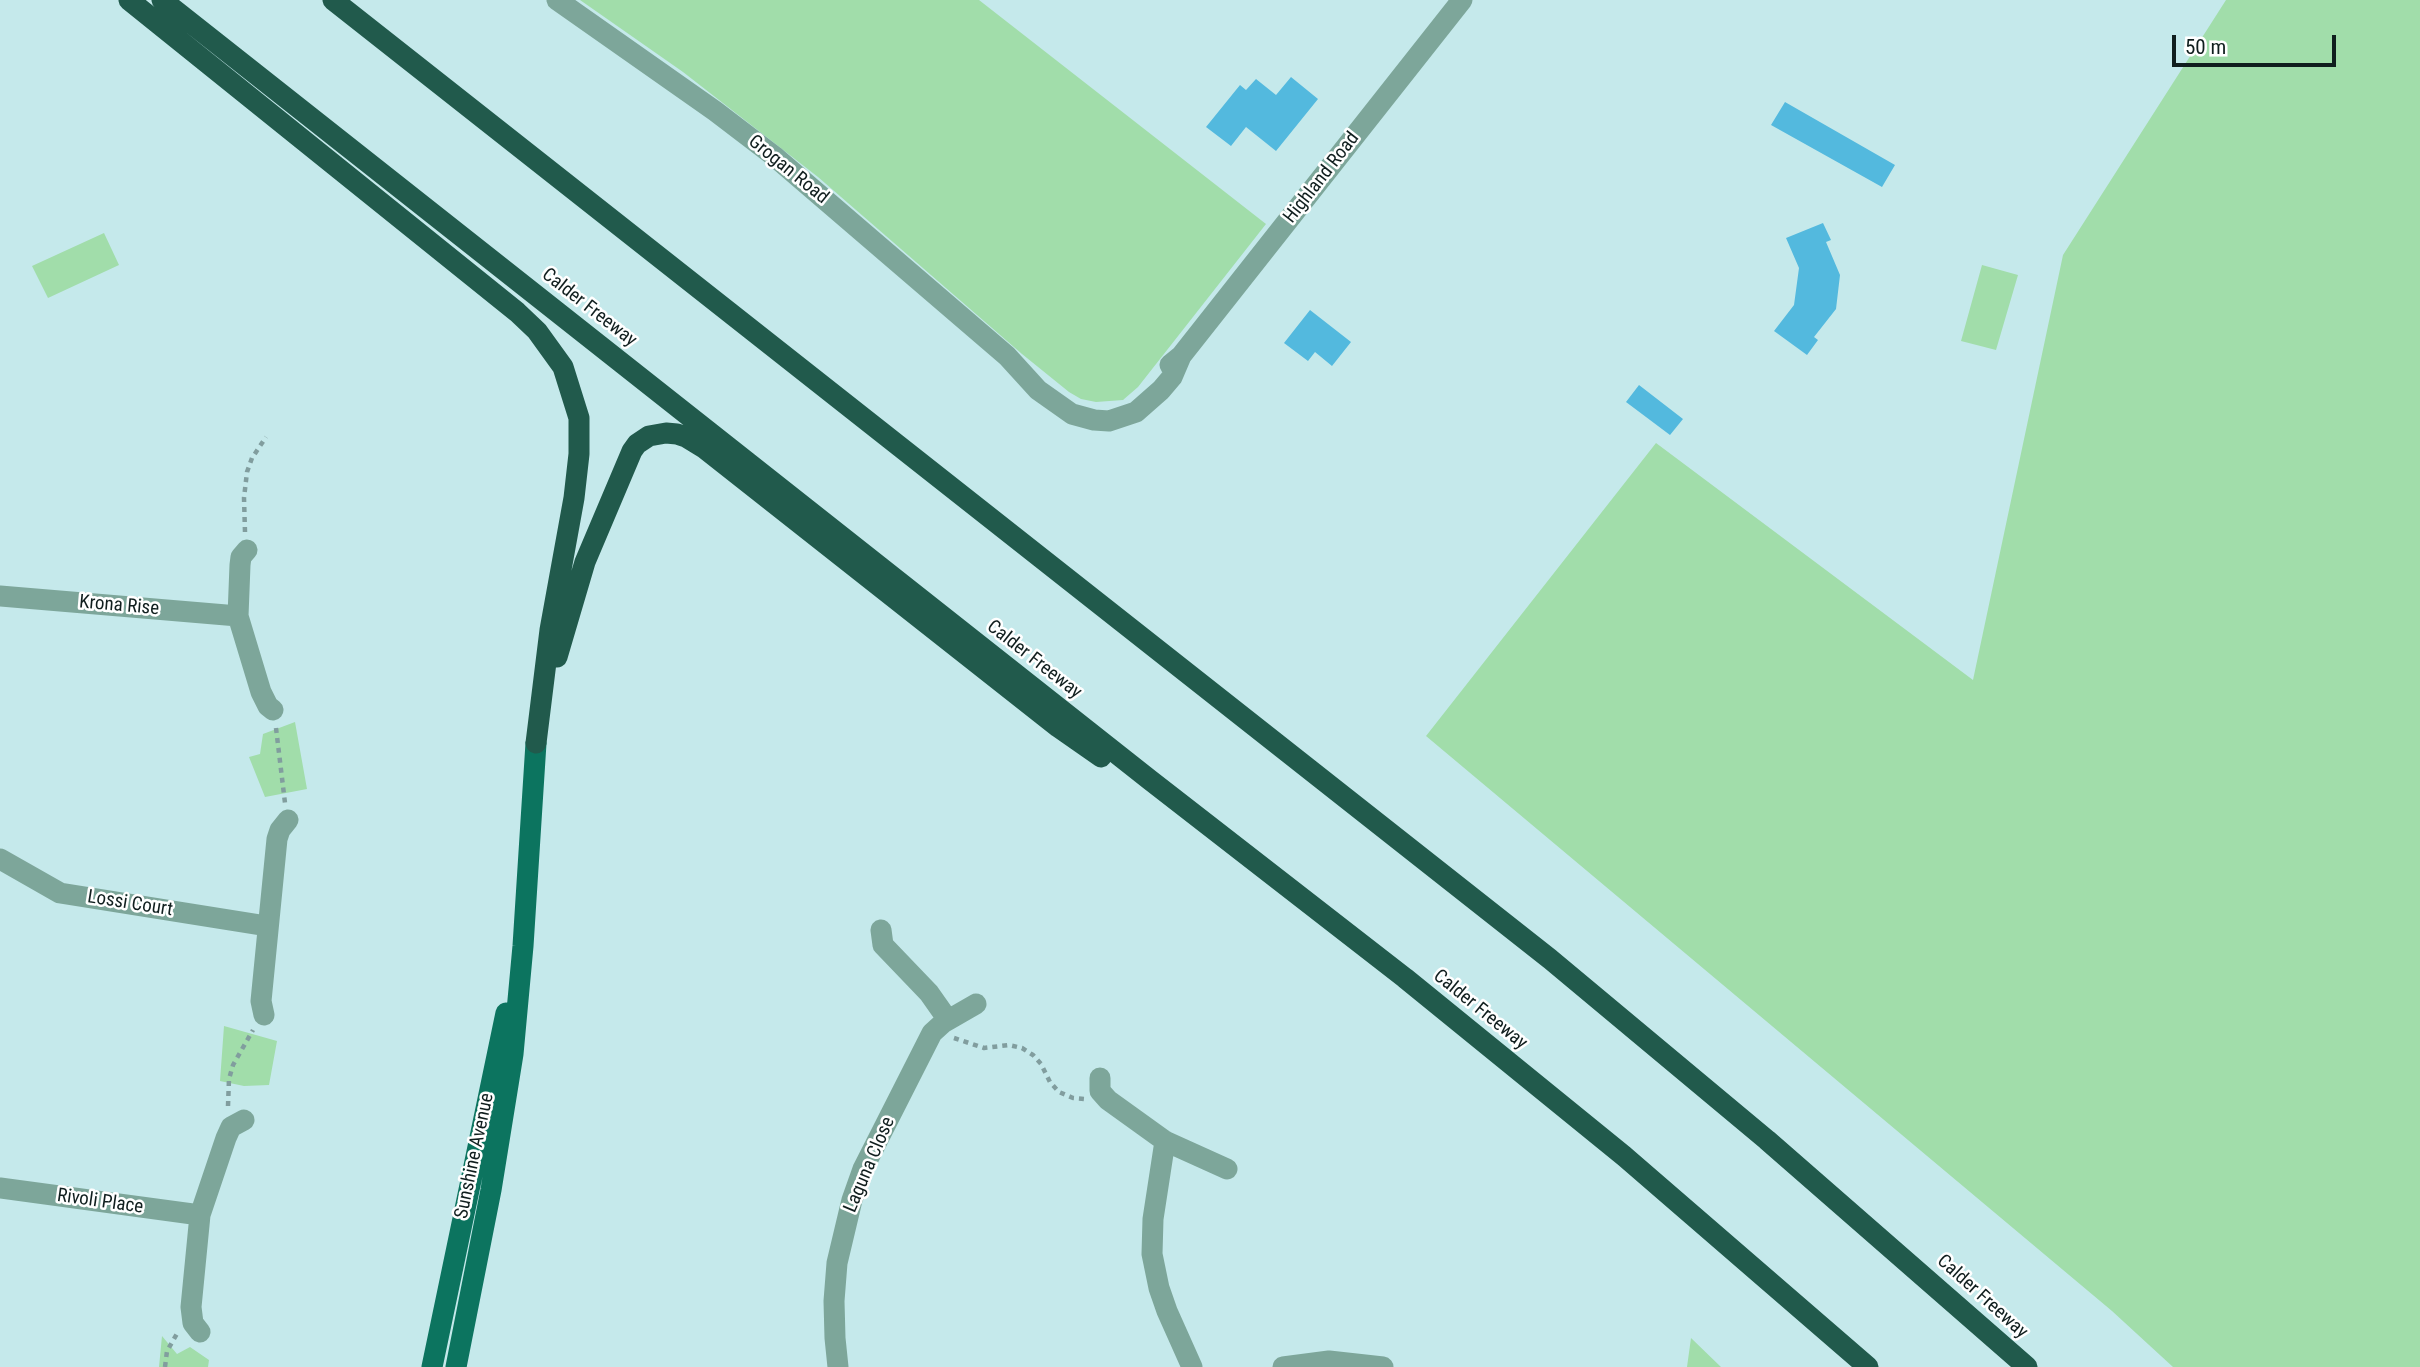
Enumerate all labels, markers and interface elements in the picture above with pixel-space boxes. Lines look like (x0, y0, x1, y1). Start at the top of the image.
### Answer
scale bar (2175, 21, 2340, 65)
text: 50 m (2185, 35, 2226, 59)
street label: Highland Road (1279, 128, 1365, 228)
street label: Grogan Road (743, 131, 833, 209)
street label: Calder Freeway (537, 264, 641, 352)
street label: Krona Rise (78, 591, 160, 621)
street label: Calder Freeway (982, 616, 1086, 704)
street label: Lossi Court (86, 886, 174, 922)
street label: Calder Freeway (1428, 965, 1532, 1055)
street label: Sunshine Avenue (451, 1091, 499, 1221)
street label: Laguna Close (840, 1114, 900, 1216)
street label: Rivoli Place (55, 1185, 145, 1219)
street label: Calder Freeway (1932, 1250, 2032, 1344)

